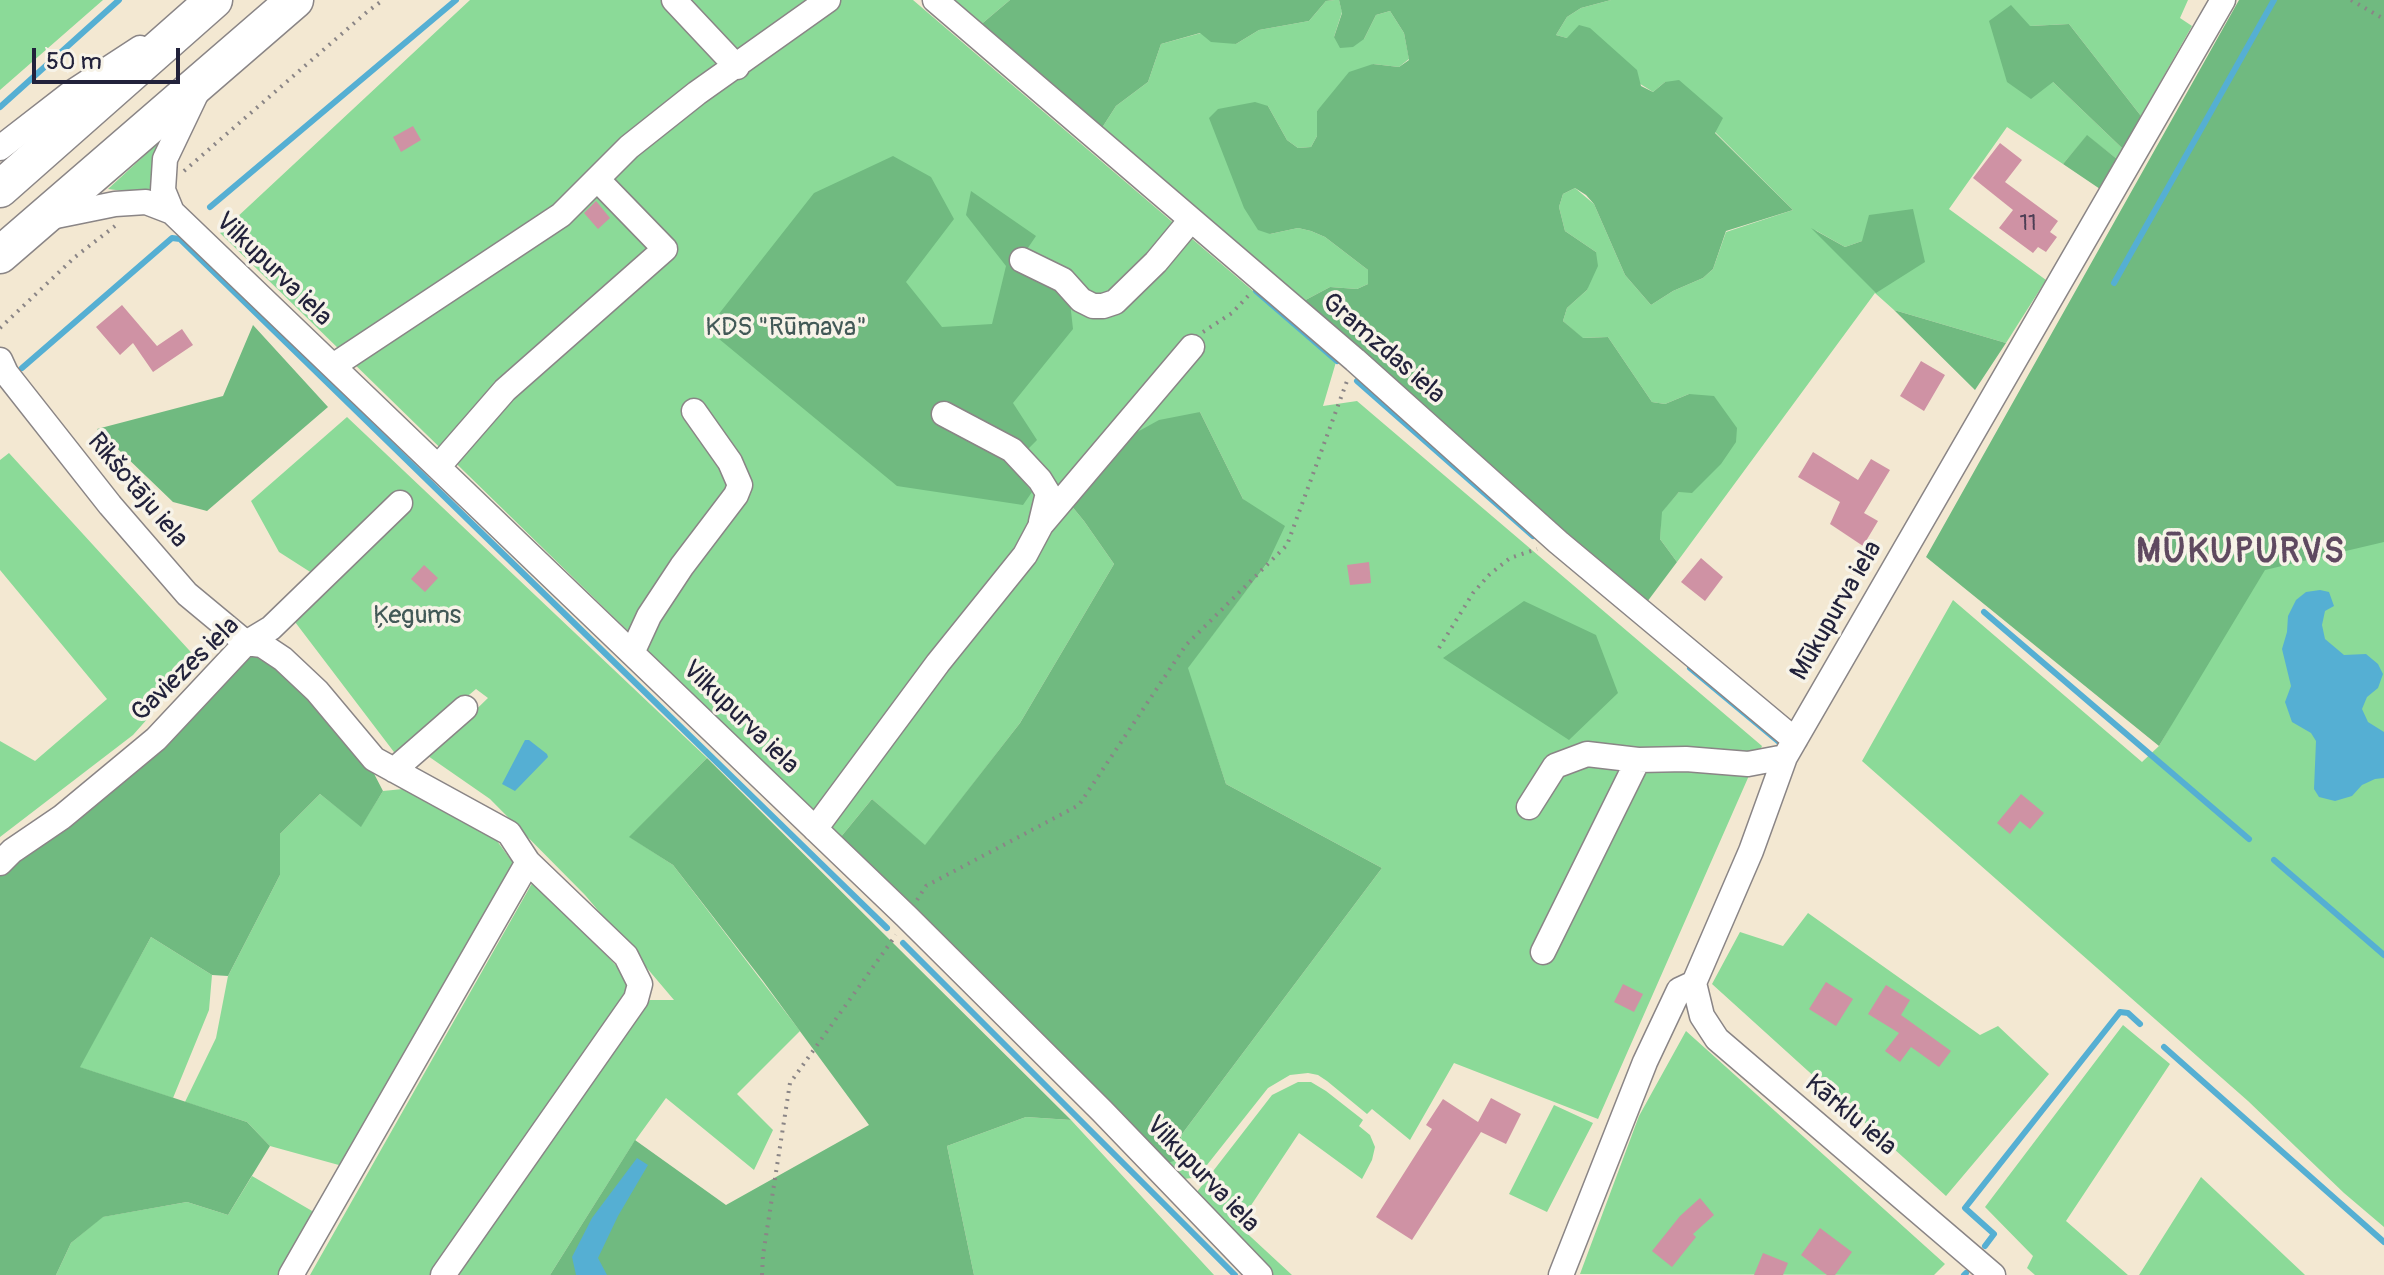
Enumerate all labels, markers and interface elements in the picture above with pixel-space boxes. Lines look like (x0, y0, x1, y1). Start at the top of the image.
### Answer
scale bar (36, 32, 184, 82)
text: 50 m (46, 47, 102, 76)
street label: Vilkupurva iela (208, 207, 338, 333)
house number: 11 (2019, 211, 2037, 237)
street label: Gramzdas iela (1315, 287, 1451, 411)
park label: KDS "Rūmava" (705, 312, 867, 344)
street label: Rikšotāju iela (80, 427, 194, 555)
district label: MŪKUPURVS (2136, 533, 2346, 573)
street label: Mūkupurva iela (1785, 536, 1889, 686)
park label: Ķegums (373, 600, 461, 632)
street label: Gaviezes iela (126, 611, 246, 729)
street label: Vilkupurva iela (675, 655, 805, 781)
street label: Kārklu iela (1798, 1069, 1902, 1163)
street label: Vilkupurva iela (1139, 1110, 1265, 1240)

